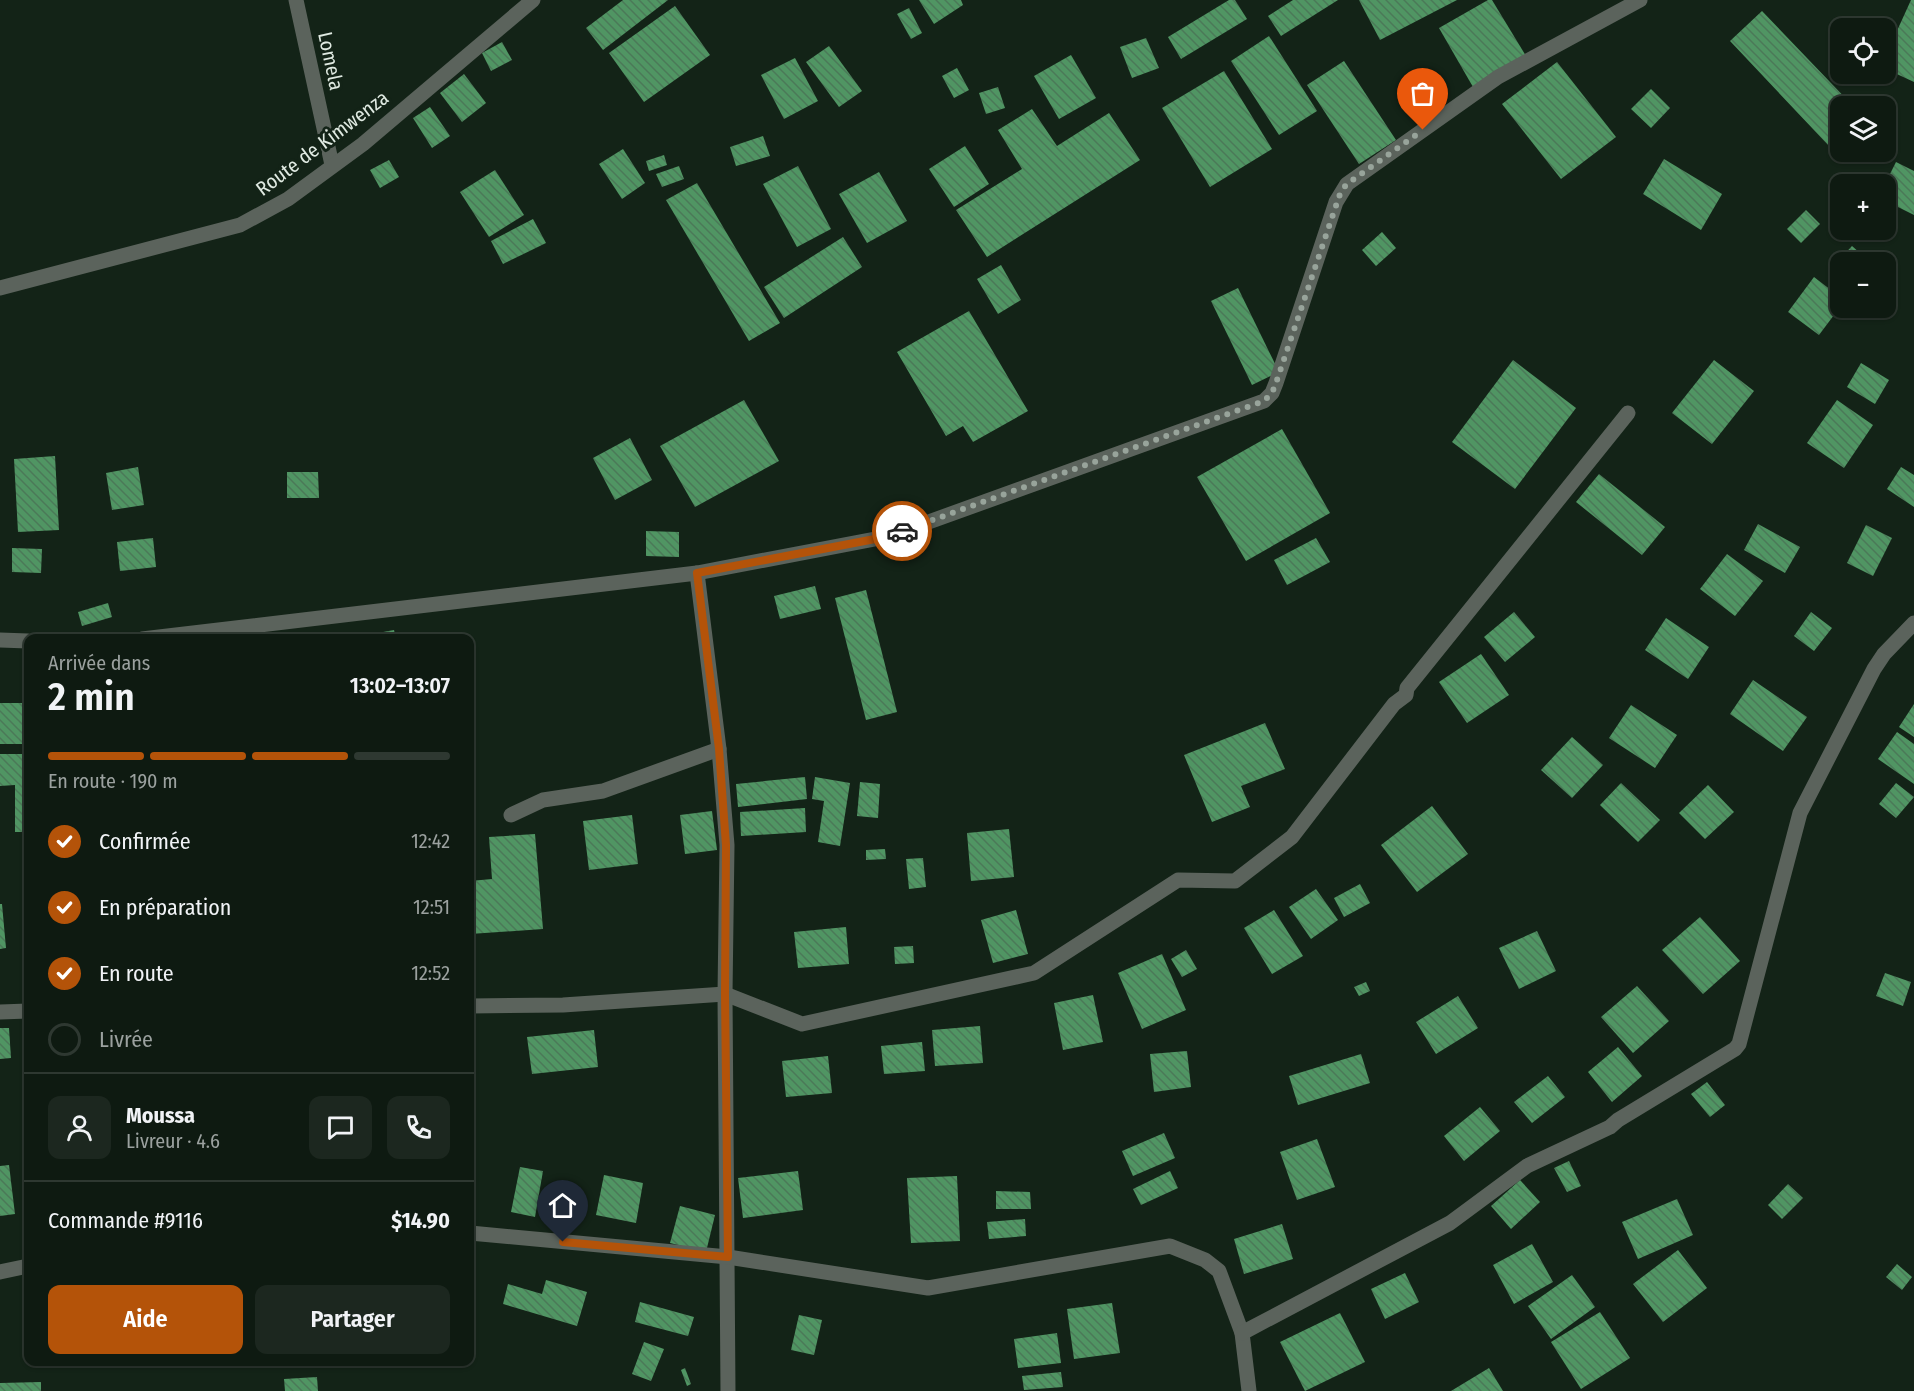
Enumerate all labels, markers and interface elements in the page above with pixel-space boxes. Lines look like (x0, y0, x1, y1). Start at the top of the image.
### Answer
map controls (1830, 18, 1896, 318)
button: locate (1830, 18, 1896, 84)
street label: Lomela (313, 30, 349, 92)
pin (1397, 68, 1448, 130)
icon: bag (1406, 77, 1439, 110)
street label: Route de Kimwenza (251, 85, 393, 201)
button: layers (1830, 96, 1896, 162)
button: + (1830, 174, 1896, 240)
button: − (1830, 252, 1896, 318)
courier (872, 501, 932, 561)
icon: car (886, 515, 919, 548)
text: Arrivée dans (48, 651, 150, 675)
text: 13:02–13:07 (350, 672, 450, 699)
text: 2 min (48, 674, 135, 720)
text: En route · 190 m (48, 769, 178, 793)
icon: check (48, 825, 81, 858)
text: Confirmée (99, 828, 191, 855)
text: 12:42 (411, 829, 450, 853)
icon: check (48, 891, 81, 924)
text: En préparation (99, 894, 231, 921)
text: 12:51 (413, 895, 450, 919)
icon: check (48, 957, 81, 990)
text: En route (99, 960, 174, 987)
text: 12:52 (411, 961, 450, 985)
text: Livrée (99, 1026, 153, 1053)
button: person (48, 1096, 111, 1159)
button: chat (309, 1096, 372, 1159)
button: phone (387, 1096, 450, 1159)
text: Moussa (126, 1102, 195, 1129)
text: Livreur · 4.6 (126, 1129, 220, 1153)
pin (537, 1180, 588, 1242)
icon: home (546, 1189, 579, 1222)
text: Commande #9116 (48, 1207, 203, 1234)
text: $14.90 (391, 1207, 450, 1234)
button: Aide (48, 1285, 243, 1354)
button: Partager (255, 1285, 450, 1354)

